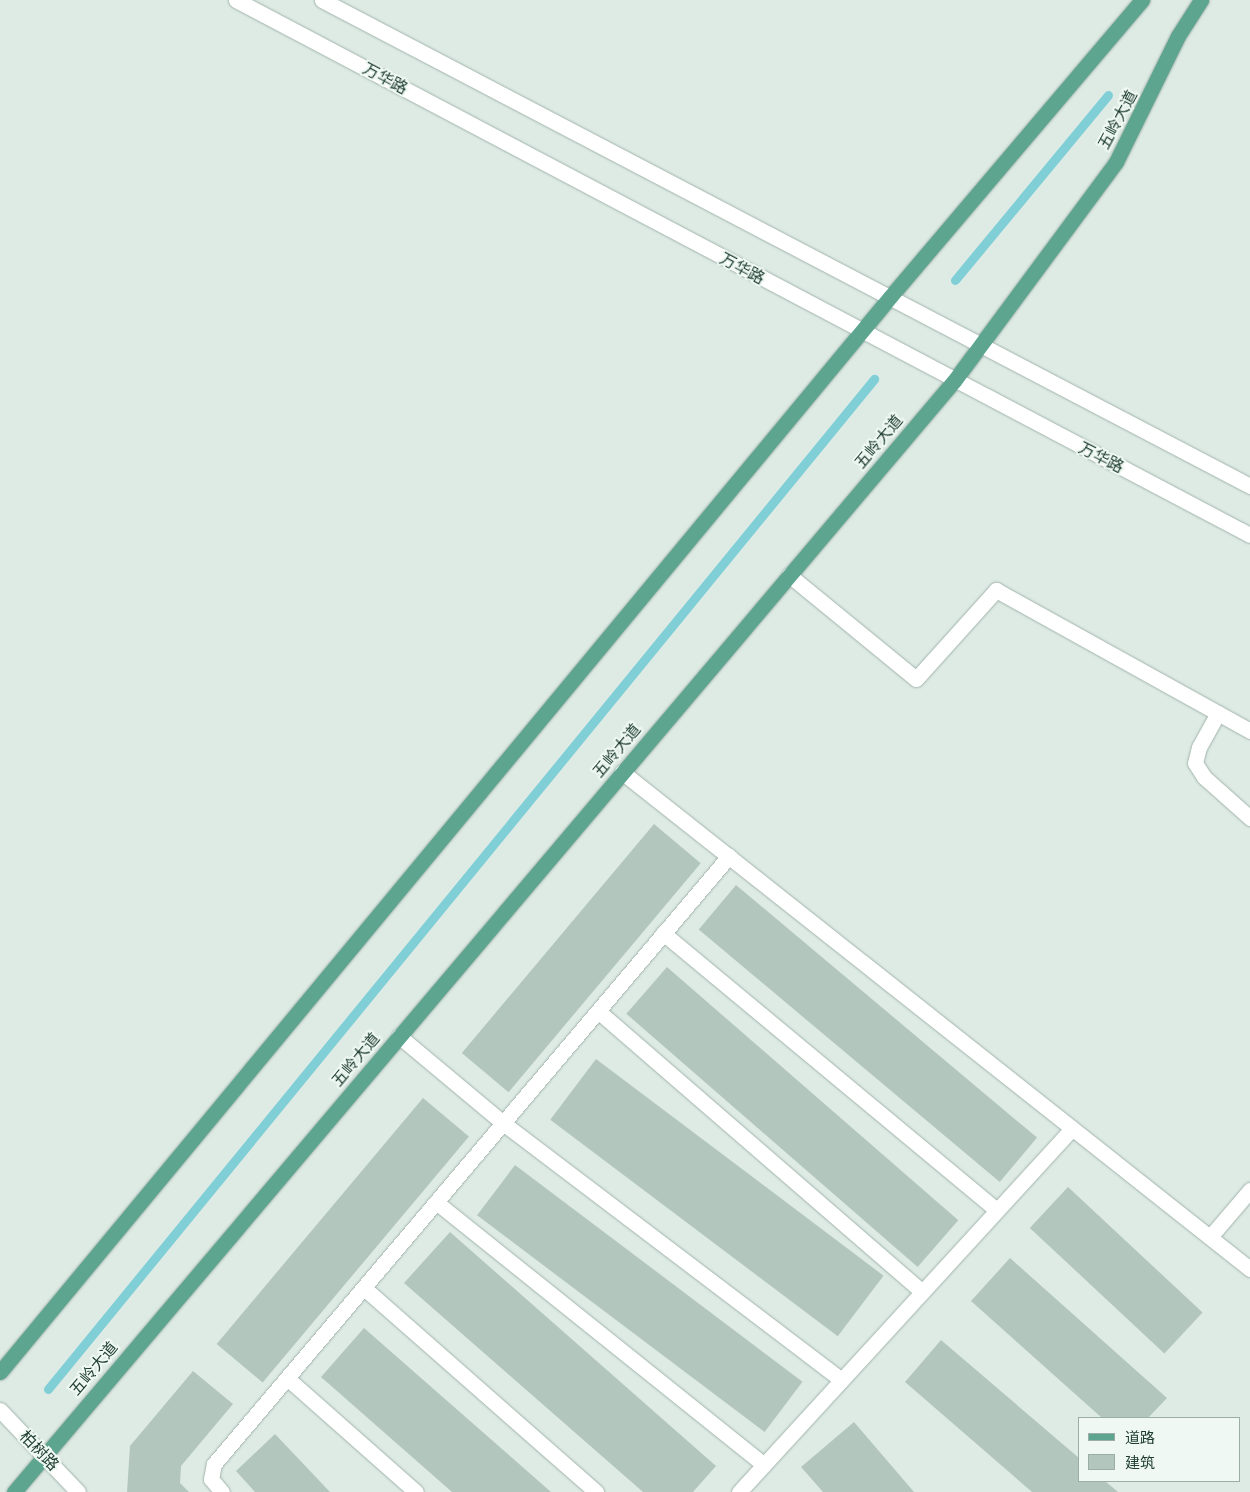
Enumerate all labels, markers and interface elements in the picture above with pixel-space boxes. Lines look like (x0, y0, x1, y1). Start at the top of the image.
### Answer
street label: 万华路 (359, 59, 411, 99)
street label: 五岭大道 (1095, 87, 1141, 153)
street label: 万华路 (716, 249, 768, 289)
street label: 五岭大道 (851, 411, 907, 473)
street label: 万华路 (1075, 439, 1127, 477)
street label: 五岭大道 (589, 720, 645, 782)
street label: 五岭大道 (328, 1029, 384, 1091)
street label: 五岭大道 (66, 1338, 122, 1400)
legend (1078, 1417, 1240, 1482)
street label: 柏树路 (15, 1427, 63, 1475)
text: 道路 (1125, 1429, 1155, 1447)
text: 建筑 (1125, 1454, 1155, 1472)

